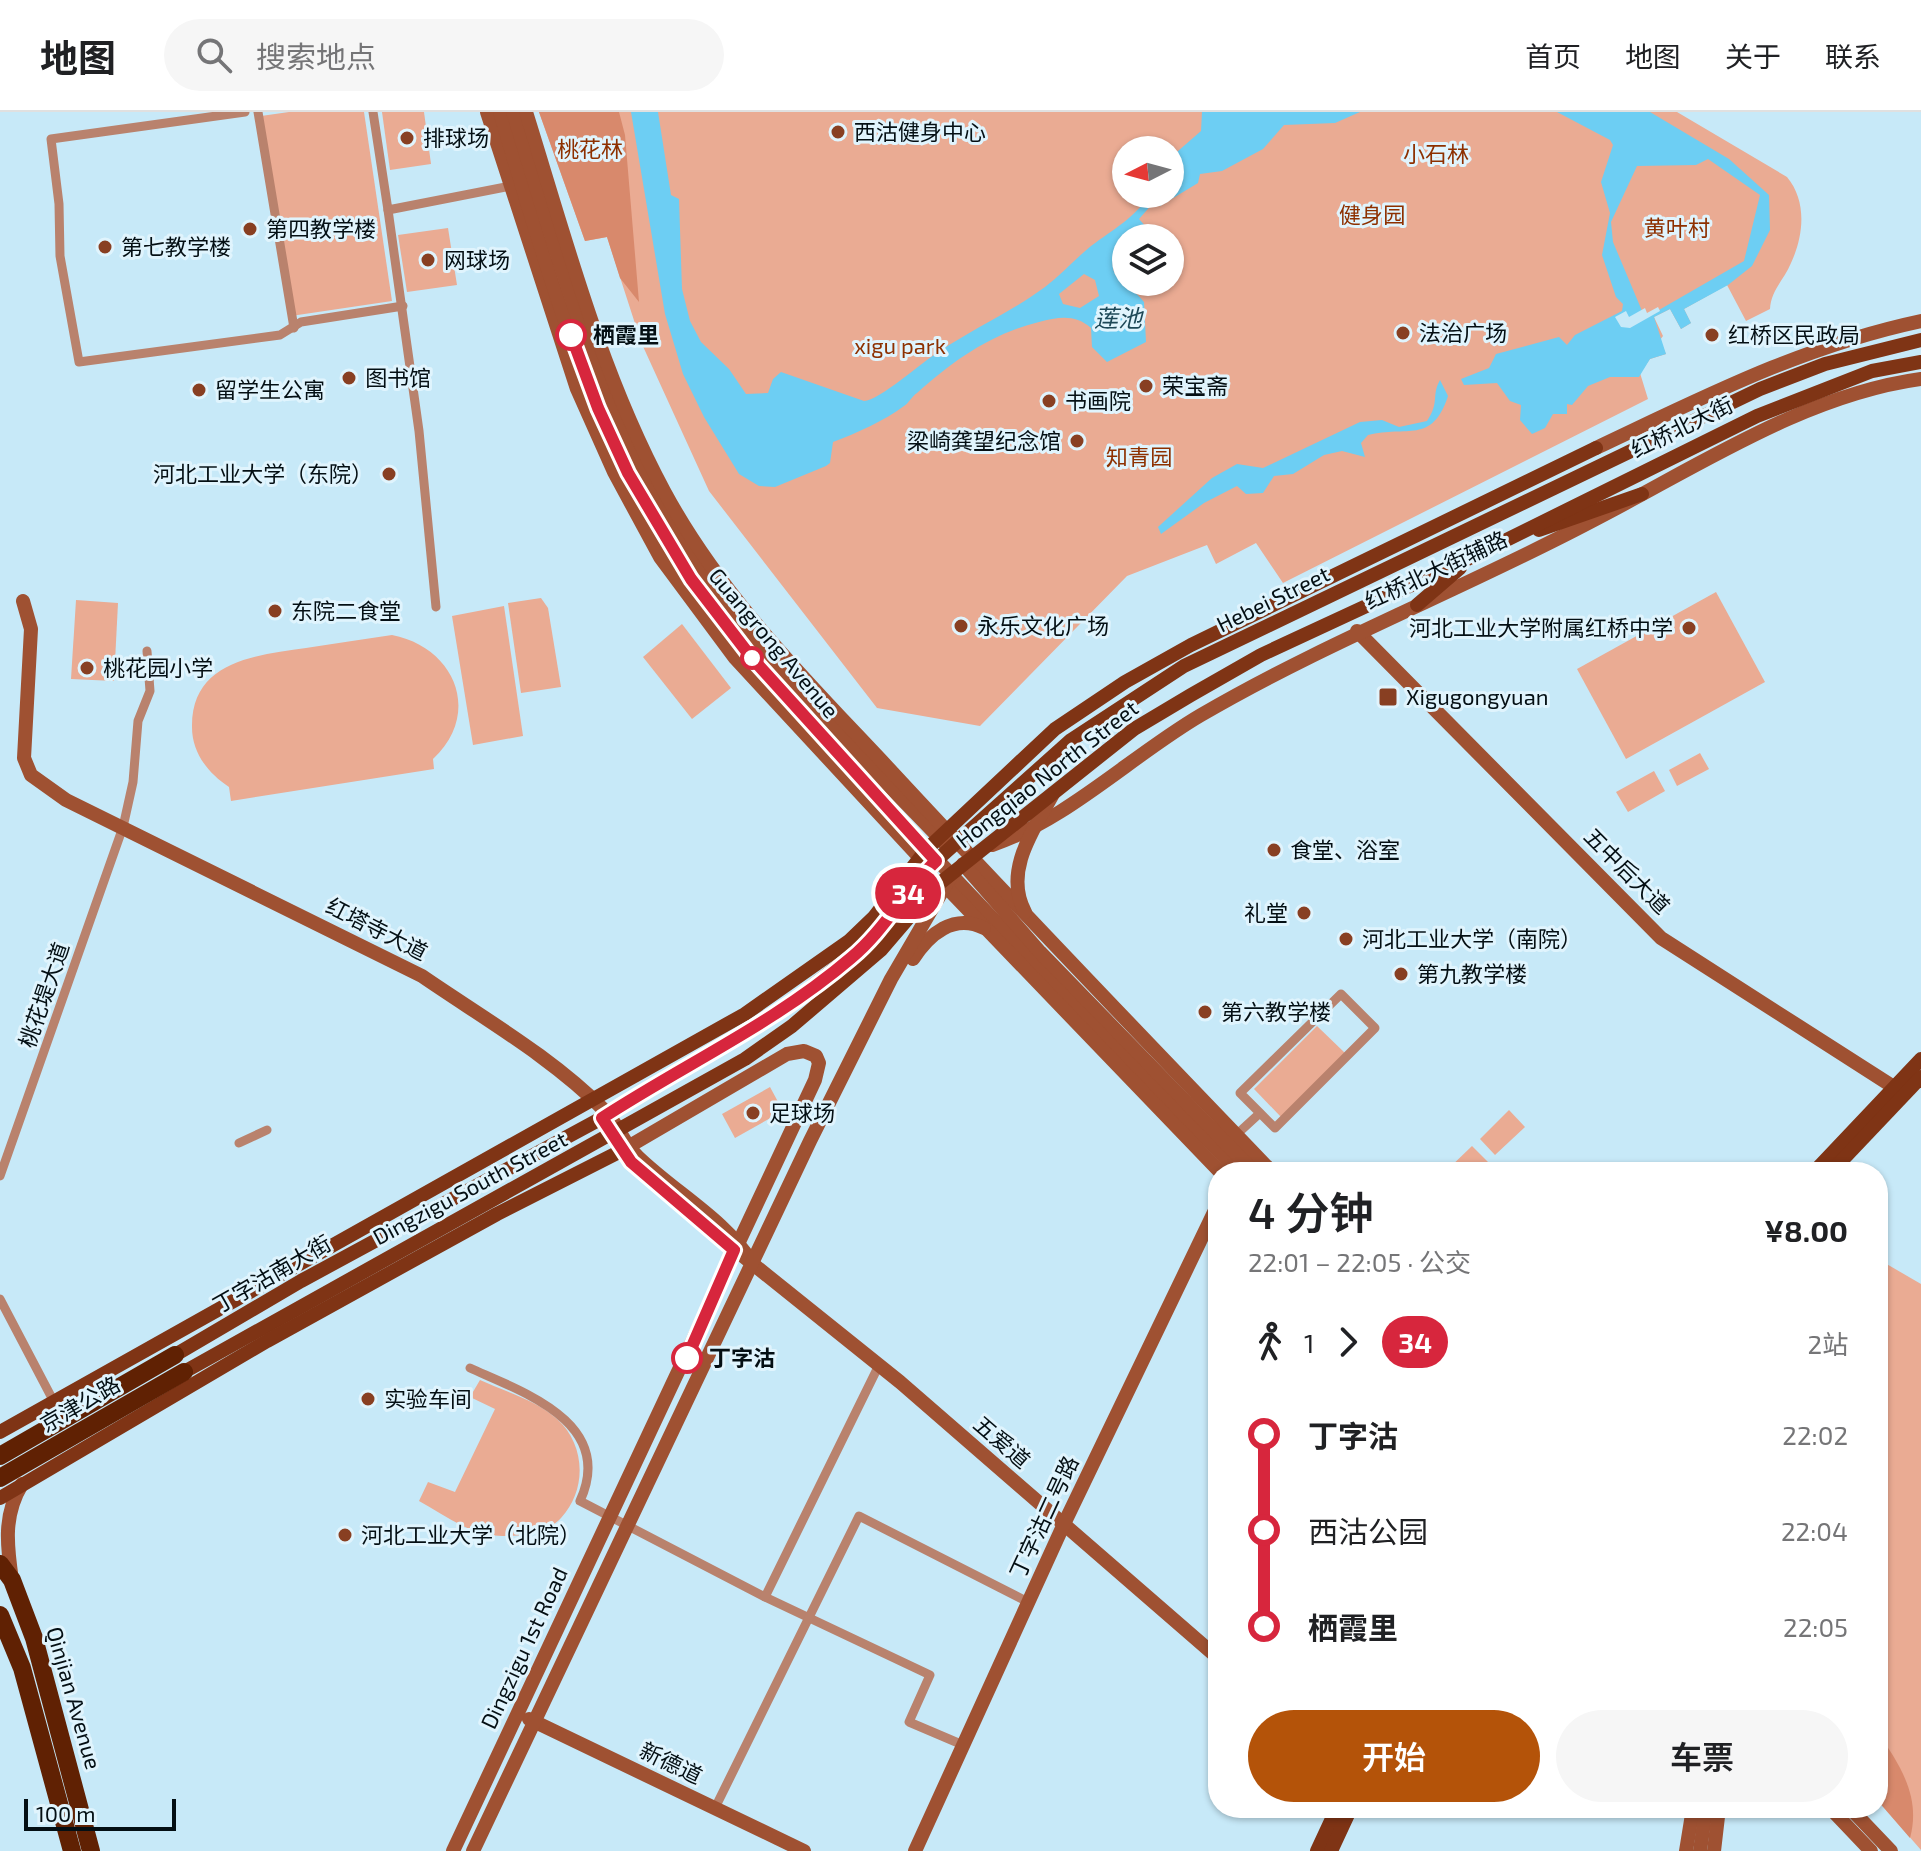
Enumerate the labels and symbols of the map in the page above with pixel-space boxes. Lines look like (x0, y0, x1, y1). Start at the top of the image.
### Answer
place label: 西沽健身中心 (854, 118, 986, 144)
marker: 西沽健身中心 (829, 123, 847, 141)
place label: 排球场 (423, 124, 489, 150)
marker: 排球场 (398, 129, 416, 147)
park label: 桃花林 (557, 135, 623, 161)
north arrow (1112, 136, 1184, 208)
park label: 小石林 (1403, 140, 1469, 166)
park label: 健身园 (1339, 201, 1405, 227)
park label: 黄叶村 (1644, 214, 1710, 240)
place label: 第四教学楼 (266, 215, 376, 241)
marker: 第四教学楼 (241, 220, 259, 238)
place label: 第七教学楼 (121, 233, 231, 259)
marker: 第七教学楼 (96, 238, 114, 256)
place label: 网球场 (444, 246, 510, 272)
marker: 网球场 (419, 251, 437, 269)
water label: 莲池 (1094, 303, 1144, 332)
place label: 法治广场 (1419, 319, 1507, 345)
marker: 栖霞里 (556, 320, 586, 350)
place label: 栖霞里 (593, 321, 659, 347)
place label: 红桥区民政局 (1728, 321, 1860, 347)
marker: 法治广场 (1394, 324, 1412, 342)
marker: 红桥区民政局 (1703, 326, 1721, 344)
park label: xigu park (854, 332, 946, 358)
place label: 图书馆 (365, 364, 431, 390)
marker: 图书馆 (340, 369, 358, 387)
place label: 荣宝斋 (1162, 372, 1228, 398)
place label: 留学生公寓 (215, 376, 325, 402)
marker: 荣宝斋 (1137, 377, 1155, 395)
marker: 留学生公寓 (190, 381, 208, 399)
place label: 书画院 (1065, 387, 1131, 413)
street label: 红桥北大街 (1626, 390, 1737, 462)
marker: 书画院 (1040, 392, 1058, 410)
place label: 梁崎龚望纪念馆 (907, 427, 1061, 453)
marker: 梁崎龚望纪念馆 (1068, 432, 1086, 450)
park label: 知青园 (1106, 443, 1172, 469)
place label: 河北工业大学（东院） (153, 460, 373, 486)
marker: 河北工业大学（东院） (380, 465, 398, 483)
street label: 红桥北大街辅路 (1360, 525, 1511, 613)
street label: Hebei Street (1212, 560, 1333, 637)
street label: Guangrong Avenue (704, 562, 845, 723)
place label: 东院二食堂 (291, 597, 401, 623)
marker: 东院二食堂 (266, 602, 284, 620)
place label: 永乐文化广场 (977, 612, 1109, 638)
place label: 河北工业大学附属红桥中学 (1409, 614, 1673, 640)
marker: 永乐文化广场 (952, 617, 970, 635)
marker: 河北工业大学附属红桥中学 (1680, 619, 1698, 637)
unlabelled marker (741, 647, 763, 669)
place label: 桃花园小学 (103, 654, 213, 680)
marker: 桃花园小学 (78, 659, 96, 677)
place label: Xigugongyuan (1406, 683, 1549, 709)
marker: Xigugongyuan (1377, 686, 1399, 708)
street label: Hongqiao North Street (950, 694, 1143, 852)
street label: 五中后大道 (1580, 822, 1676, 918)
place label: 食堂、浴室 (1290, 836, 1400, 862)
marker: 食堂、浴室 (1265, 841, 1283, 859)
line badge: 34 (872, 867, 944, 919)
street label: 红塔寺大道 (323, 892, 432, 965)
place label: 礼堂 (1244, 899, 1288, 925)
marker: 礼堂 (1295, 904, 1313, 922)
place label: 河北工业大学（南院） (1362, 925, 1582, 951)
marker: 河北工业大学（南院） (1337, 930, 1355, 948)
street label: 桃花堤大道 (13, 938, 73, 1051)
place label: 第九教学楼 (1417, 960, 1527, 986)
marker: 第九教学楼 (1392, 965, 1410, 983)
place label: 第六教学楼 (1221, 998, 1331, 1024)
marker: 第六教学楼 (1196, 1003, 1214, 1021)
place label: 足球场 (769, 1099, 835, 1125)
marker: 足球场 (744, 1104, 762, 1122)
street label: Dingzigu South Street (368, 1125, 571, 1249)
street label: 丁字沽南大街 (208, 1229, 335, 1317)
marker: 丁字沽 (672, 1343, 702, 1373)
place label: 丁字沽 (709, 1344, 775, 1370)
street label: 京津公路 (35, 1370, 124, 1436)
place label: 实验车间 (384, 1385, 472, 1411)
marker: 实验车间 (359, 1390, 377, 1408)
street label: 五爱道 (969, 1410, 1036, 1473)
street label: 丁字沽二号路 (1003, 1451, 1083, 1582)
place label: 河北工业大学（北院） (361, 1521, 581, 1547)
marker: 河北工业大学（北院） (336, 1526, 354, 1544)
street label: Dingzigu 1st Road (474, 1563, 572, 1733)
street label: Qinjian Avenue (41, 1624, 108, 1772)
street label: 新德道 (636, 1736, 707, 1788)
scale bar (24, 1795, 176, 1831)

